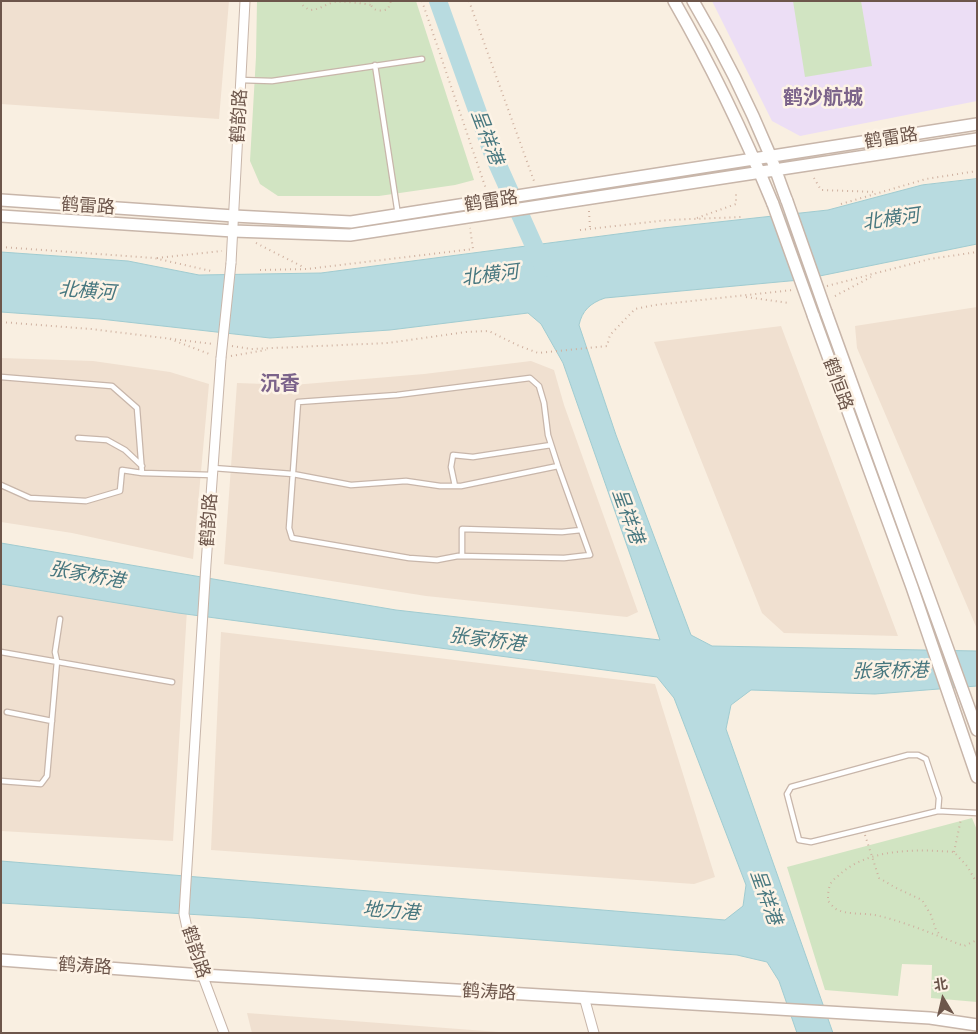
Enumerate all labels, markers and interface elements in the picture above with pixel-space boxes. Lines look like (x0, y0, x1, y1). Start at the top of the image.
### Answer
district label: 鹤沙航城 (783, 86, 863, 110)
street label: 鹤韵路 (227, 88, 251, 144)
water label: 呈祥港 (466, 106, 508, 168)
street label: 鹤雷路 (863, 123, 919, 153)
street label: 鹤雷路 (463, 186, 519, 216)
street label: 鹤雷路 (60, 193, 116, 219)
water label: 北横河 (861, 204, 921, 234)
water label: 北横河 (460, 260, 520, 290)
water label: 北横河 (58, 278, 116, 304)
street label: 鹤恒路 (819, 355, 857, 413)
district label: 沉香 (260, 372, 300, 396)
water label: 呈祥港 (608, 485, 648, 547)
street label: 鹤韵路 (196, 492, 222, 548)
water label: 张家桥港 (48, 557, 126, 593)
water label: 张家桥港 (448, 624, 526, 656)
water label: 张家桥港 (852, 659, 928, 683)
water label: 呈祥港 (746, 866, 786, 928)
water label: 地力港 (362, 898, 420, 924)
street label: 鹤韵路 (177, 923, 215, 981)
street label: 鹤涛路 (57, 953, 113, 979)
north arrow (918, 974, 968, 1024)
text: 北 (932, 974, 949, 993)
street label: 鹤涛路 (461, 980, 517, 1004)

